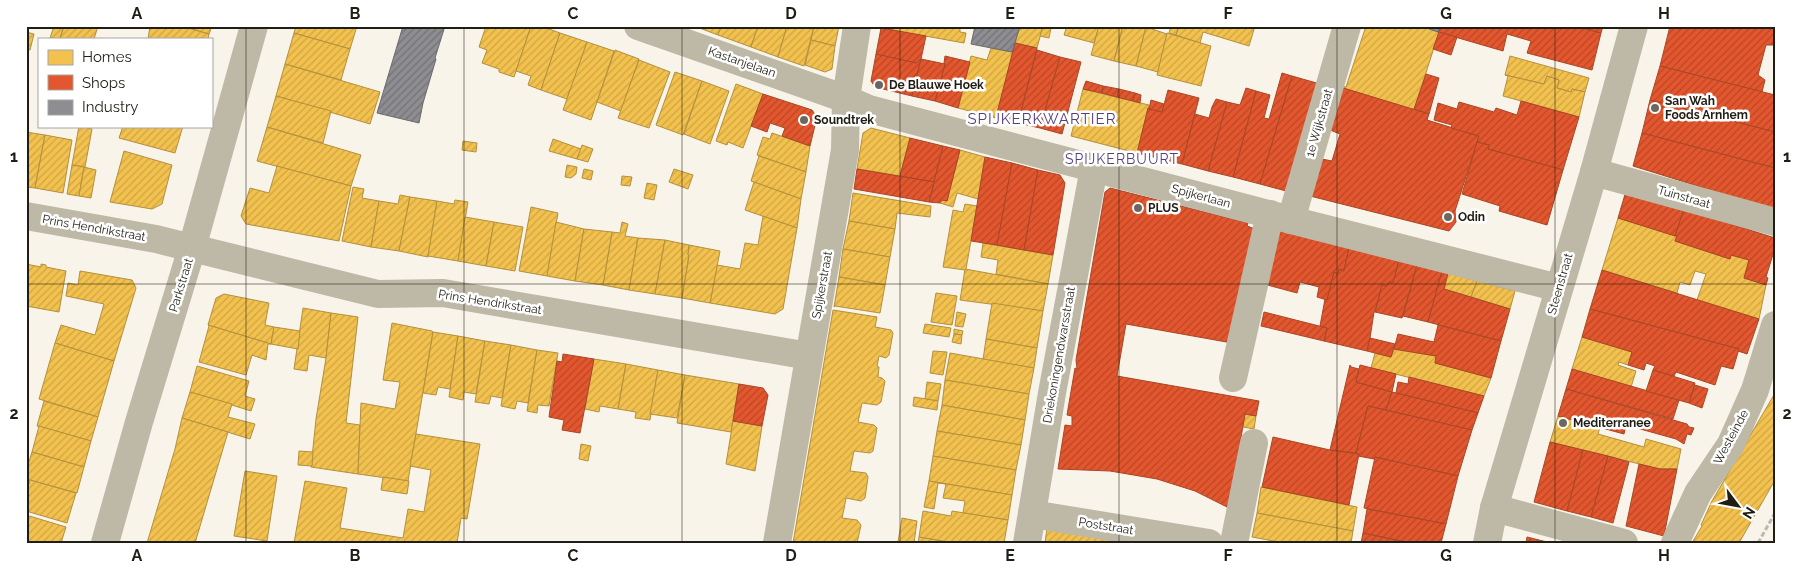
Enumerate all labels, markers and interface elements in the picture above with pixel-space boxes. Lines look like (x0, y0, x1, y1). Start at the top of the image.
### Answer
text: A (132, 4, 143, 23)
text: B (350, 4, 361, 23)
text: C (568, 4, 579, 23)
text: D (785, 4, 797, 23)
text: E (1005, 4, 1015, 23)
text: F (1223, 4, 1233, 23)
text: G (1440, 4, 1452, 23)
text: H (1658, 4, 1670, 23)
legend (38, 38, 212, 128)
street label: Kastanjelaan (706, 44, 778, 80)
text: Homes (82, 48, 132, 66)
text: Shops (82, 74, 125, 92)
place label: De Blauwe Hoek (889, 78, 984, 92)
marker: De Blauwe Hoek (873, 79, 885, 91)
street label: 1e Wijkstraat (1303, 87, 1335, 159)
place label: San Wah Foods Arnhem (1665, 94, 1748, 122)
text: Industry (82, 98, 138, 116)
marker: San Wah Foods Arnhem (1649, 102, 1661, 114)
district label: SPIJKERKWARTIER (967, 110, 1117, 128)
place label: Soundtrek (814, 113, 874, 127)
marker: Soundtrek (798, 114, 810, 126)
text: 1 (10, 147, 18, 166)
text: 1 (1783, 147, 1791, 166)
district label: SPIJKERBUURT (1065, 151, 1179, 167)
street label: Spijkerlaan (1170, 181, 1232, 211)
street label: Tuinstraat (1656, 183, 1712, 211)
place label: PLUS (1148, 201, 1179, 215)
marker: PLUS (1132, 202, 1144, 214)
place label: Odin (1458, 210, 1485, 224)
marker: Odin (1442, 211, 1454, 223)
street label: Prins Hendrikstraat (41, 212, 147, 244)
street label: Spijkerstraat (809, 250, 835, 320)
street label: Steenstraat (1545, 252, 1575, 316)
street label: Parkstraat (166, 256, 196, 314)
street label: Driekoningendwarsstraat (1040, 286, 1078, 424)
street label: Prins Hendrikstraat (437, 287, 543, 317)
text: 2 (9, 404, 19, 423)
text: 2 (1782, 404, 1792, 423)
street label: Westeinde (1711, 407, 1751, 467)
place label: Mediterranee (1573, 416, 1651, 430)
marker: Mediterranee (1557, 417, 1569, 429)
north arrow (1714, 482, 1764, 532)
text: N (1739, 504, 1759, 522)
street label: Poststraat (1078, 515, 1134, 537)
text: A (132, 546, 143, 565)
text: B (350, 546, 361, 565)
text: C (568, 546, 579, 565)
text: D (785, 546, 797, 565)
text: E (1005, 546, 1015, 565)
text: F (1223, 546, 1233, 565)
text: G (1440, 546, 1452, 565)
text: H (1658, 546, 1670, 565)

